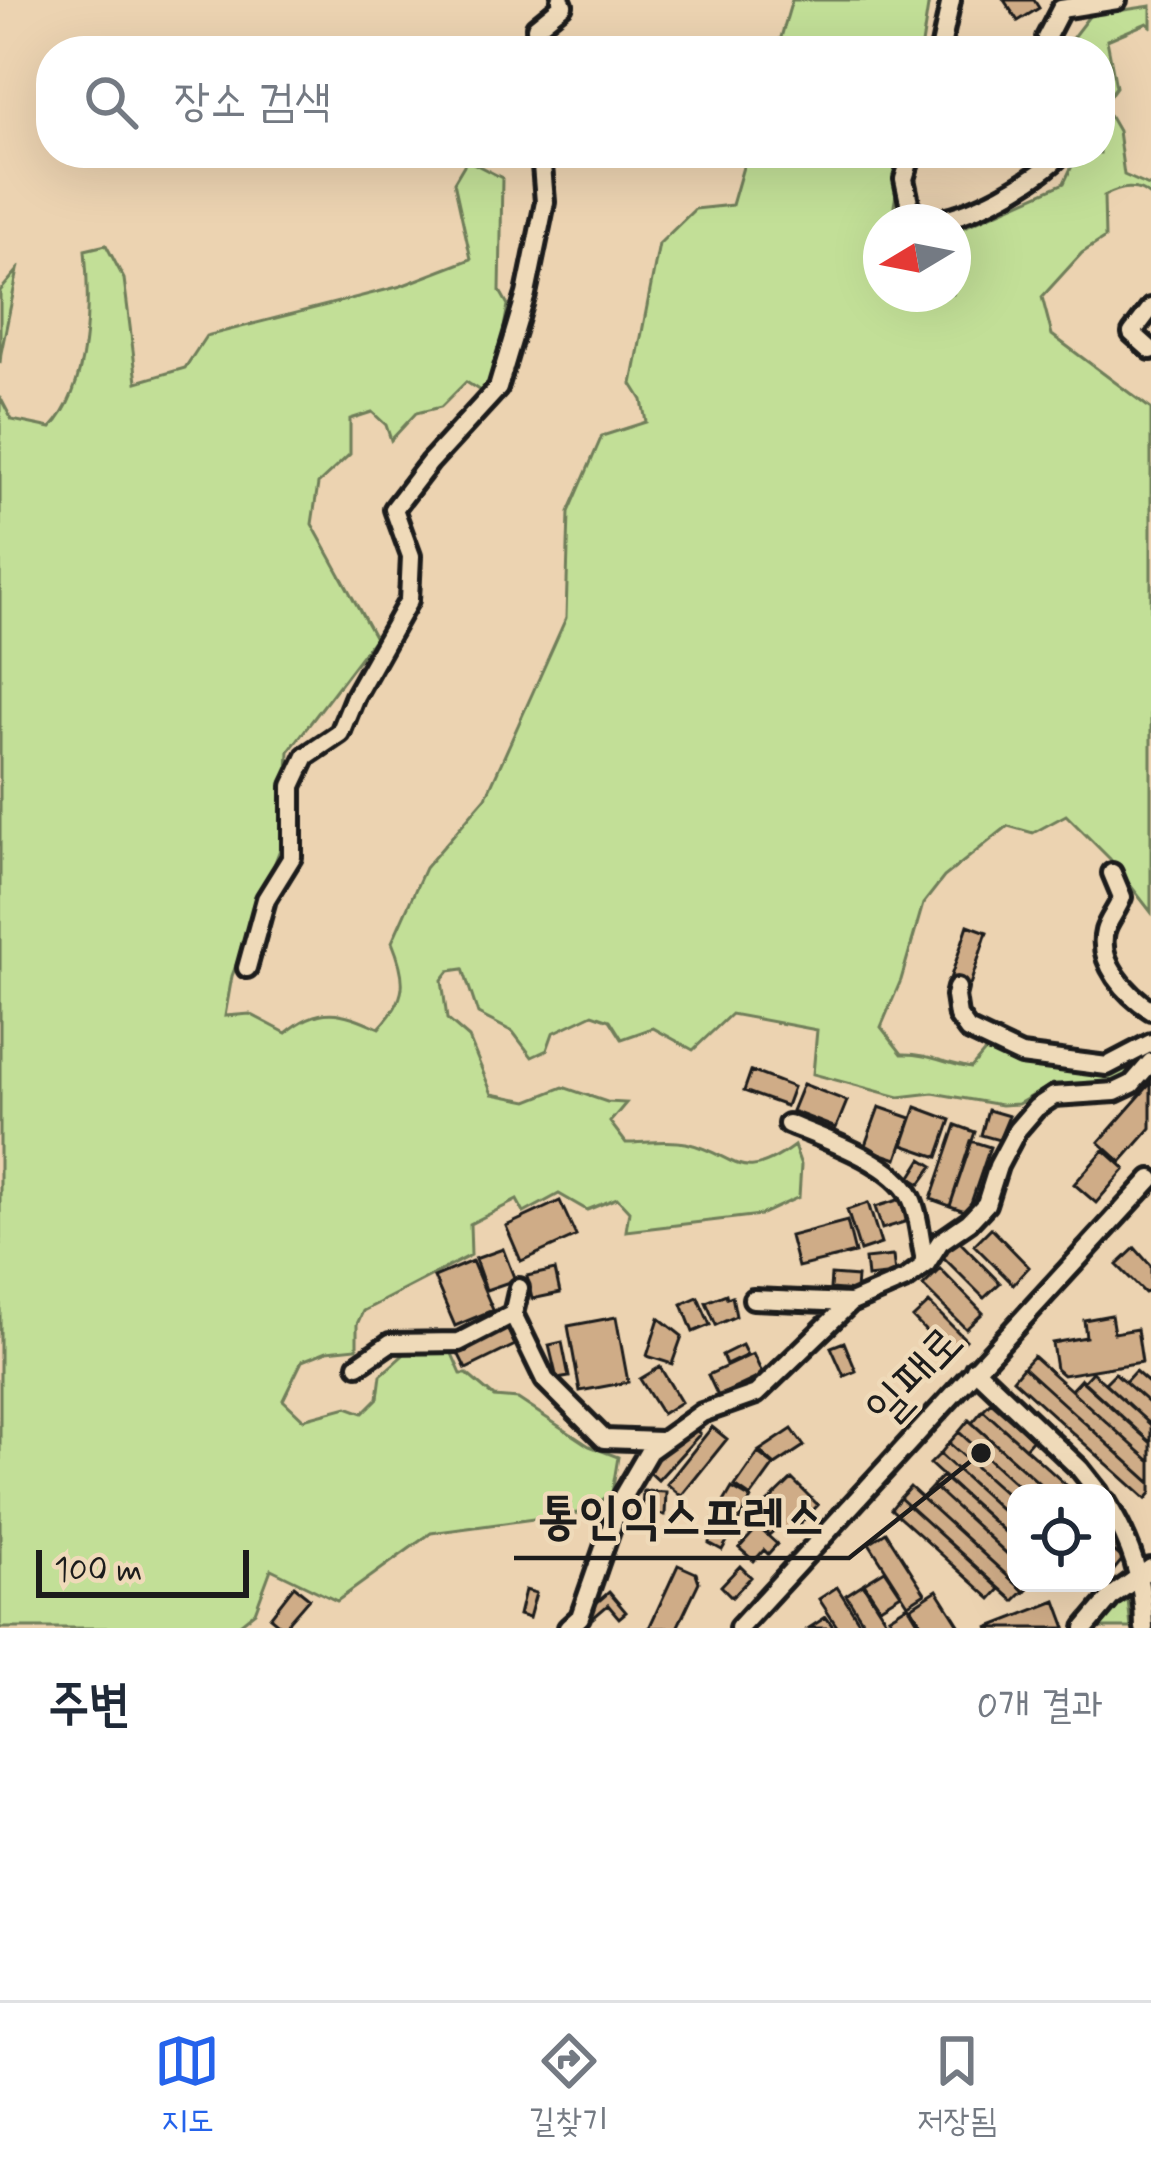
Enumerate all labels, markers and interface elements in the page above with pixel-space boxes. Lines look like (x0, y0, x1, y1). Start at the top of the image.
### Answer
search box (36, 36, 1115, 168)
icon: search (78, 69, 144, 135)
text: 장소 검색 (174, 73, 331, 132)
north arrow (863, 204, 971, 312)
street label: 일패로 (853, 1313, 979, 1441)
callout: 통인익스프레스 (514, 1471, 849, 1558)
map controls (1007, 1484, 1115, 1592)
button: locate (1007, 1484, 1115, 1592)
text: 통인익스프레스 (537, 1485, 825, 1551)
scale bar (36, 1544, 249, 1597)
text: 100 m (54, 1549, 143, 1593)
text: 주변 (48, 1673, 130, 1739)
text: 0개 결과 (977, 1681, 1103, 1732)
tab: 지도 (154, 2028, 220, 2144)
tab: 길찾기 (529, 2028, 608, 2144)
tab: 저장됨 (917, 2028, 997, 2144)

